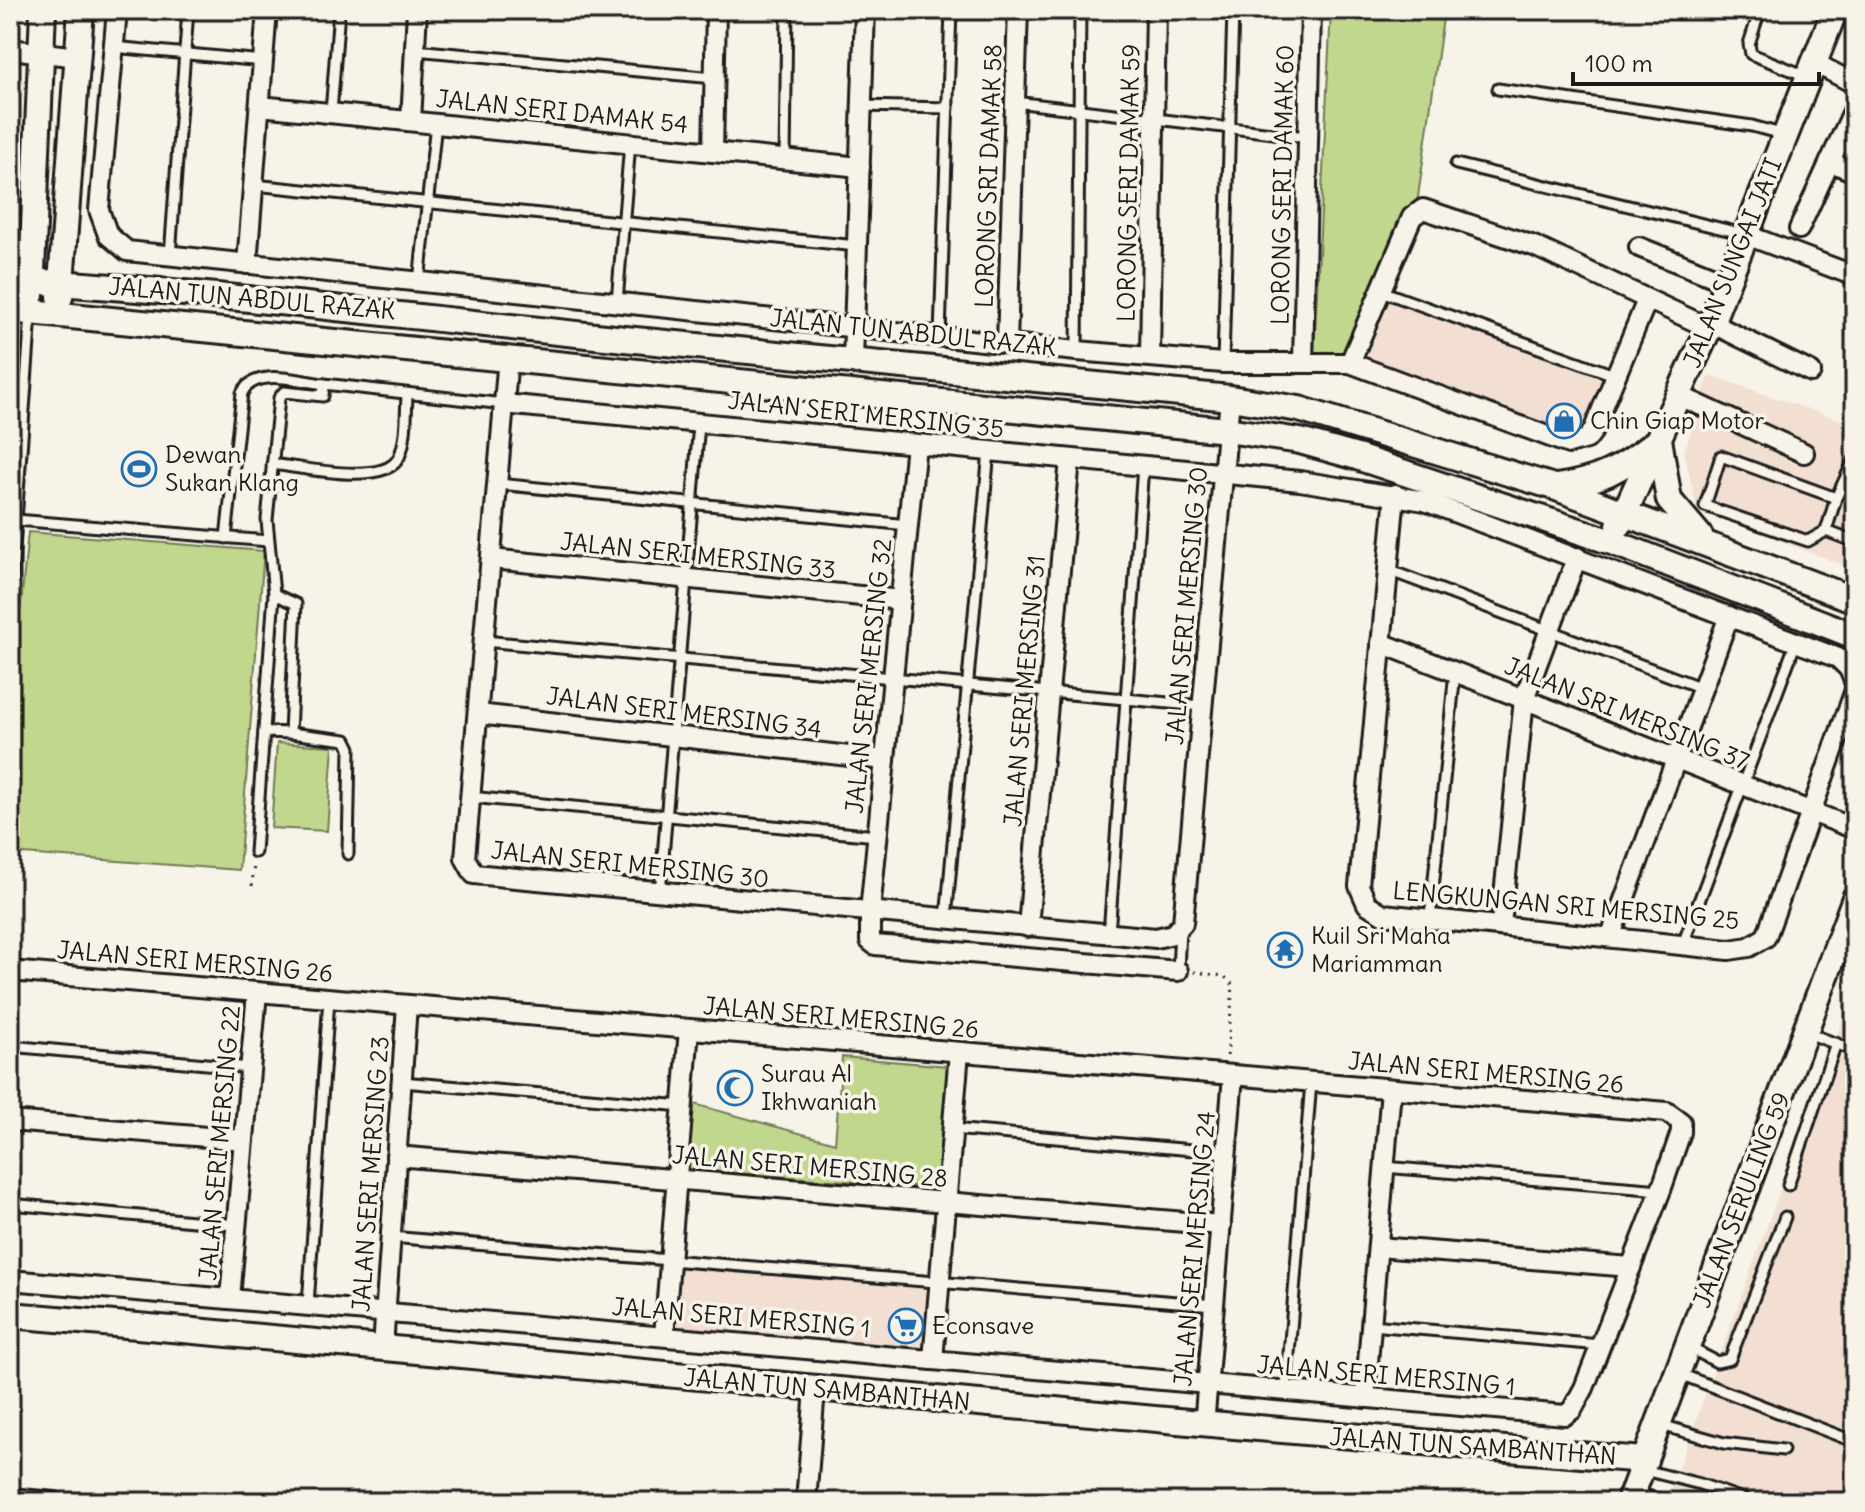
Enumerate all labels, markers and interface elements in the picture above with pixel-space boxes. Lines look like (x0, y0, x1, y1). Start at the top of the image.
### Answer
scale bar (1573, 36, 1819, 86)
street label: LORONG SRI DAMAK 58 (968, 43, 1008, 309)
street label: LORONG SERI DAMAK 59 (1111, 44, 1145, 322)
street label: LORONG SERI DAMAK 60 (1265, 45, 1299, 325)
text: 100 m (1585, 48, 1653, 78)
street label: JALAN SERI DAMAK 54 (435, 83, 689, 139)
street label: JALAN SUNGAI JATI (1676, 153, 1788, 372)
street label: JALAN TUN ABDUL RAZAK (108, 271, 397, 325)
street label: JALAN TUN ABDUL RAZAK (769, 302, 1058, 362)
street label: JALAN SERI MERSING 35 (727, 385, 1006, 443)
shop icon: Chin Giap Motor (1545, 402, 1583, 440)
place label: Chin Giap Motor (1590, 405, 1765, 435)
place label: Dewan Sukan Klang (165, 439, 299, 497)
sports icon: Dewan Sukan Klang (120, 450, 158, 488)
street label: JALAN SERI MERSING 30 (1159, 466, 1213, 746)
street label: JALAN SERI MERSING 33 (559, 526, 837, 584)
street label: JALAN SERI MERSING 32 (839, 537, 897, 815)
street label: JALAN SERI MERSING 31 (997, 554, 1051, 828)
street label: JALAN SRI MERSING 37 (1501, 650, 1754, 776)
street label: JALAN SERI MERSING 34 (545, 680, 824, 744)
street label: JALAN SERI MERSING 30 (490, 834, 770, 894)
street label: LENGKUNGAN SRI MERSING 25 (1392, 875, 1741, 935)
place label: Kuil Sri Maha Mariamman (1311, 920, 1451, 978)
temple icon: Kuil Sri Maha Mariamman (1266, 931, 1304, 969)
street label: JALAN SERI MERSING 26 (56, 934, 334, 988)
street label: JALAN SERI MERSING 26 (702, 990, 980, 1044)
street label: JALAN SERI MERSING 22 (192, 1004, 246, 1282)
street label: JALAN SERI MERSING 23 (345, 1035, 395, 1313)
street label: JALAN SERI MERSING 26 (1347, 1045, 1625, 1099)
place label: Surau Al Ikhwaniah (761, 1058, 877, 1116)
mosque icon: Surau Al Ikhwaniah (716, 1069, 754, 1107)
street label: JALAN SERULING 59 (1686, 1088, 1796, 1312)
street label: JALAN SERI MERSING 24 (1167, 1110, 1221, 1388)
street label: JALAN SERI MERSING 28 (671, 1139, 949, 1193)
street label: JALAN SERI MERSING 1 (611, 1291, 872, 1343)
supermarket icon: Econsave (887, 1307, 925, 1345)
place label: Econsave (932, 1310, 1034, 1340)
street label: JALAN SERI MERSING 1 (1256, 1349, 1517, 1401)
street label: JALAN TUN SAMBANTHAN (683, 1362, 972, 1416)
street label: JALAN TUN SAMBANTHAN (1329, 1421, 1618, 1471)

